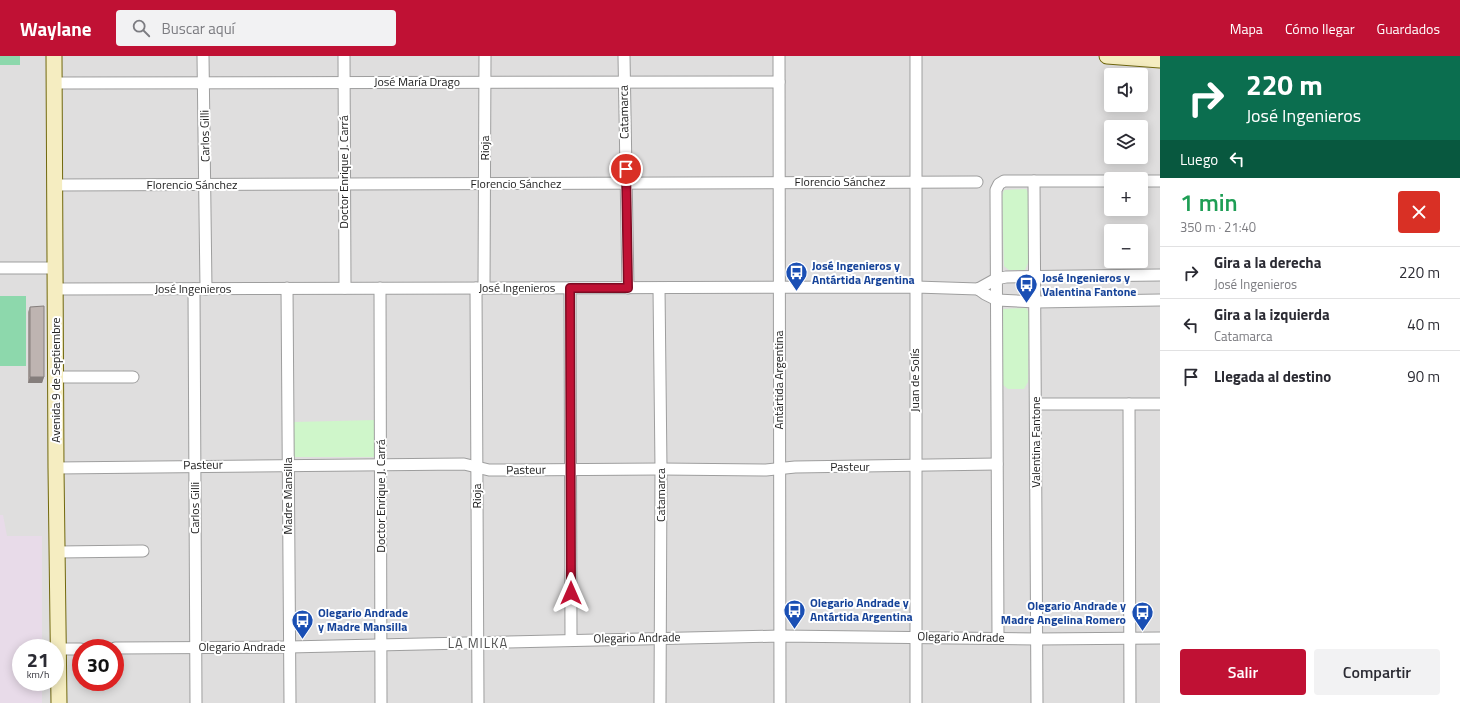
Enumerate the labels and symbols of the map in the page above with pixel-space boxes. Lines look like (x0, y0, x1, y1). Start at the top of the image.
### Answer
street label: José María Drago (374, 72, 460, 91)
street label: Catamarca (614, 85, 633, 139)
street label: Carlos Gilli (195, 110, 214, 162)
street label: Doctor Enrique J. Carrá (334, 115, 353, 229)
street label: Rioja (475, 136, 494, 161)
pin (609, 152, 643, 186)
street label: Florencio Sánchez (795, 172, 885, 191)
street label: Florencio Sánchez (471, 174, 561, 193)
street label: Florencio Sánchez (147, 175, 237, 194)
place label: José Ingenieros y Antártida Argentina (812, 256, 915, 289)
bus stop icon: José Ingenieros y Antártida Argentina (783, 260, 809, 293)
place label: José Ingenieros y Valentina Fantone (1042, 268, 1136, 301)
bus stop icon: José Ingenieros y Valentina Fantone (1013, 272, 1039, 305)
street label: José Ingenieros (479, 278, 556, 297)
street label: José Ingenieros (155, 279, 232, 298)
street label: Avenida 9 de Septiembre (46, 317, 65, 443)
street label: Antártida Argentina (769, 331, 788, 429)
street label: Juan de Solís (905, 348, 924, 412)
street label: Valentina Fantone (1026, 396, 1045, 488)
street label: Doctor Enrique J. Carrá (371, 439, 390, 553)
street label: Pasteur (183, 455, 223, 474)
street label: Madre Mansilla (278, 457, 297, 535)
street label: Pasteur (830, 457, 870, 476)
street label: Pasteur (506, 460, 546, 479)
street label: Catamarca (651, 468, 670, 522)
street label: Carlos Gilli (185, 482, 204, 534)
street label: Rioja (467, 484, 486, 509)
position arrow (550, 572, 592, 614)
place label: Olegario Andrade y Antártida Argentina (810, 593, 913, 626)
place label: Olegario Andrade y Madre Angelina Romero (1001, 596, 1126, 629)
bus stop icon: Olegario Andrade y Antártida Argentina (781, 597, 807, 630)
bus stop icon: Olegario Andrade y Madre Angelina Romero (1129, 600, 1155, 633)
place label: Olegario Andrade y Madre Mansilla (318, 603, 408, 636)
bus stop icon: Olegario Andrade y Madre Mansilla (290, 607, 316, 640)
street label: Olegario Andrade (917, 626, 1005, 647)
street label: Olegario Andrade (593, 627, 681, 648)
district label: LA MILKA (448, 633, 508, 653)
street label: Olegario Andrade (198, 637, 286, 656)
speed limit sign: 30 (72, 639, 124, 691)

